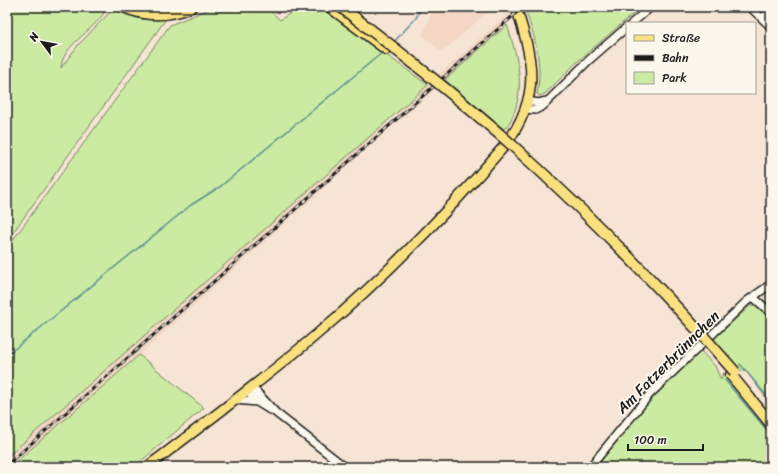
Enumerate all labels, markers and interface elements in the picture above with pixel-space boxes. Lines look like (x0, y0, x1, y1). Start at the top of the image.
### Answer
north arrow (22, 22, 62, 62)
legend (626, 22, 756, 94)
text: Straße (662, 27, 700, 49)
text: N (23, 28, 44, 46)
text: Bahn (662, 47, 689, 69)
text: Park (662, 67, 687, 89)
street label: Am Fatzerbrünnchen (609, 304, 726, 421)
scale bar (628, 426, 703, 452)
text: 100 m (634, 429, 667, 451)

